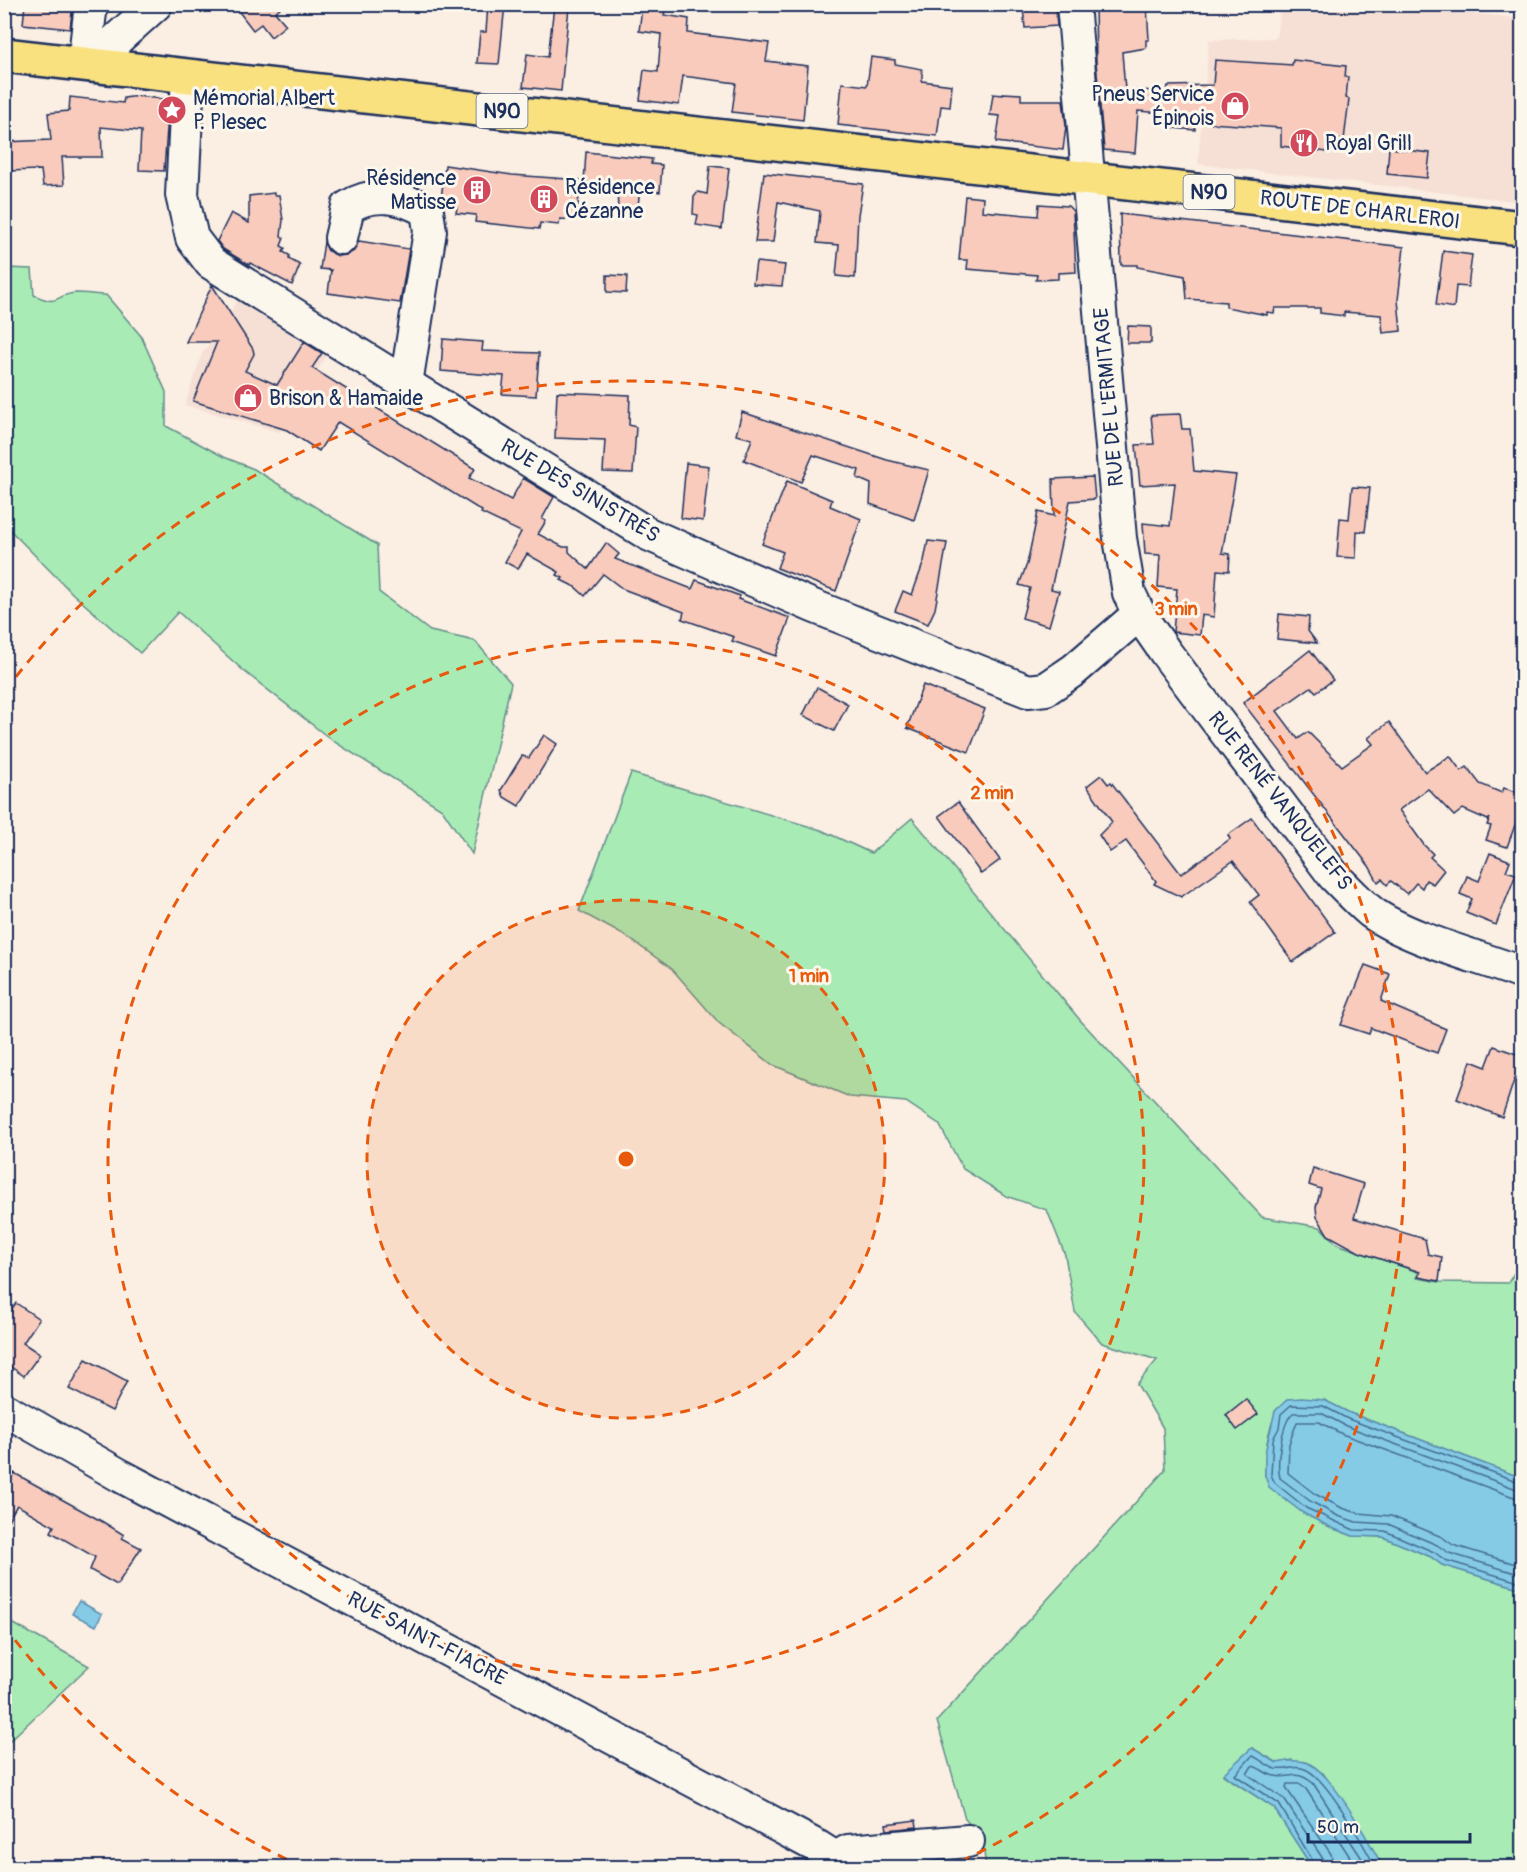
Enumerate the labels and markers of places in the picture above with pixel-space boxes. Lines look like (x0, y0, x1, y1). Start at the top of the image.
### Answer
place label: Pneus Service Épinois (1091, 81, 1215, 132)
place label: Mémorial Albert P. Plesec (193, 85, 336, 136)
shop icon: Pneus Service Épinois (1219, 90, 1251, 122)
place icon: Mémorial Albert P. Plesec (156, 94, 188, 126)
restaurant icon: Royal Grill (1288, 127, 1320, 159)
place label: Royal Grill (1325, 130, 1412, 157)
place label: Résidence Matisse (366, 165, 457, 216)
building icon: Résidence Matisse (461, 174, 493, 206)
place label: Résidence Cézanne (565, 174, 655, 225)
building icon: Résidence Cézanne (528, 183, 560, 215)
shop icon: Brison & Hamaide (232, 382, 264, 414)
place label: Brison & Hamaide (269, 385, 423, 412)
centre of rings (616, 1149, 636, 1169)

